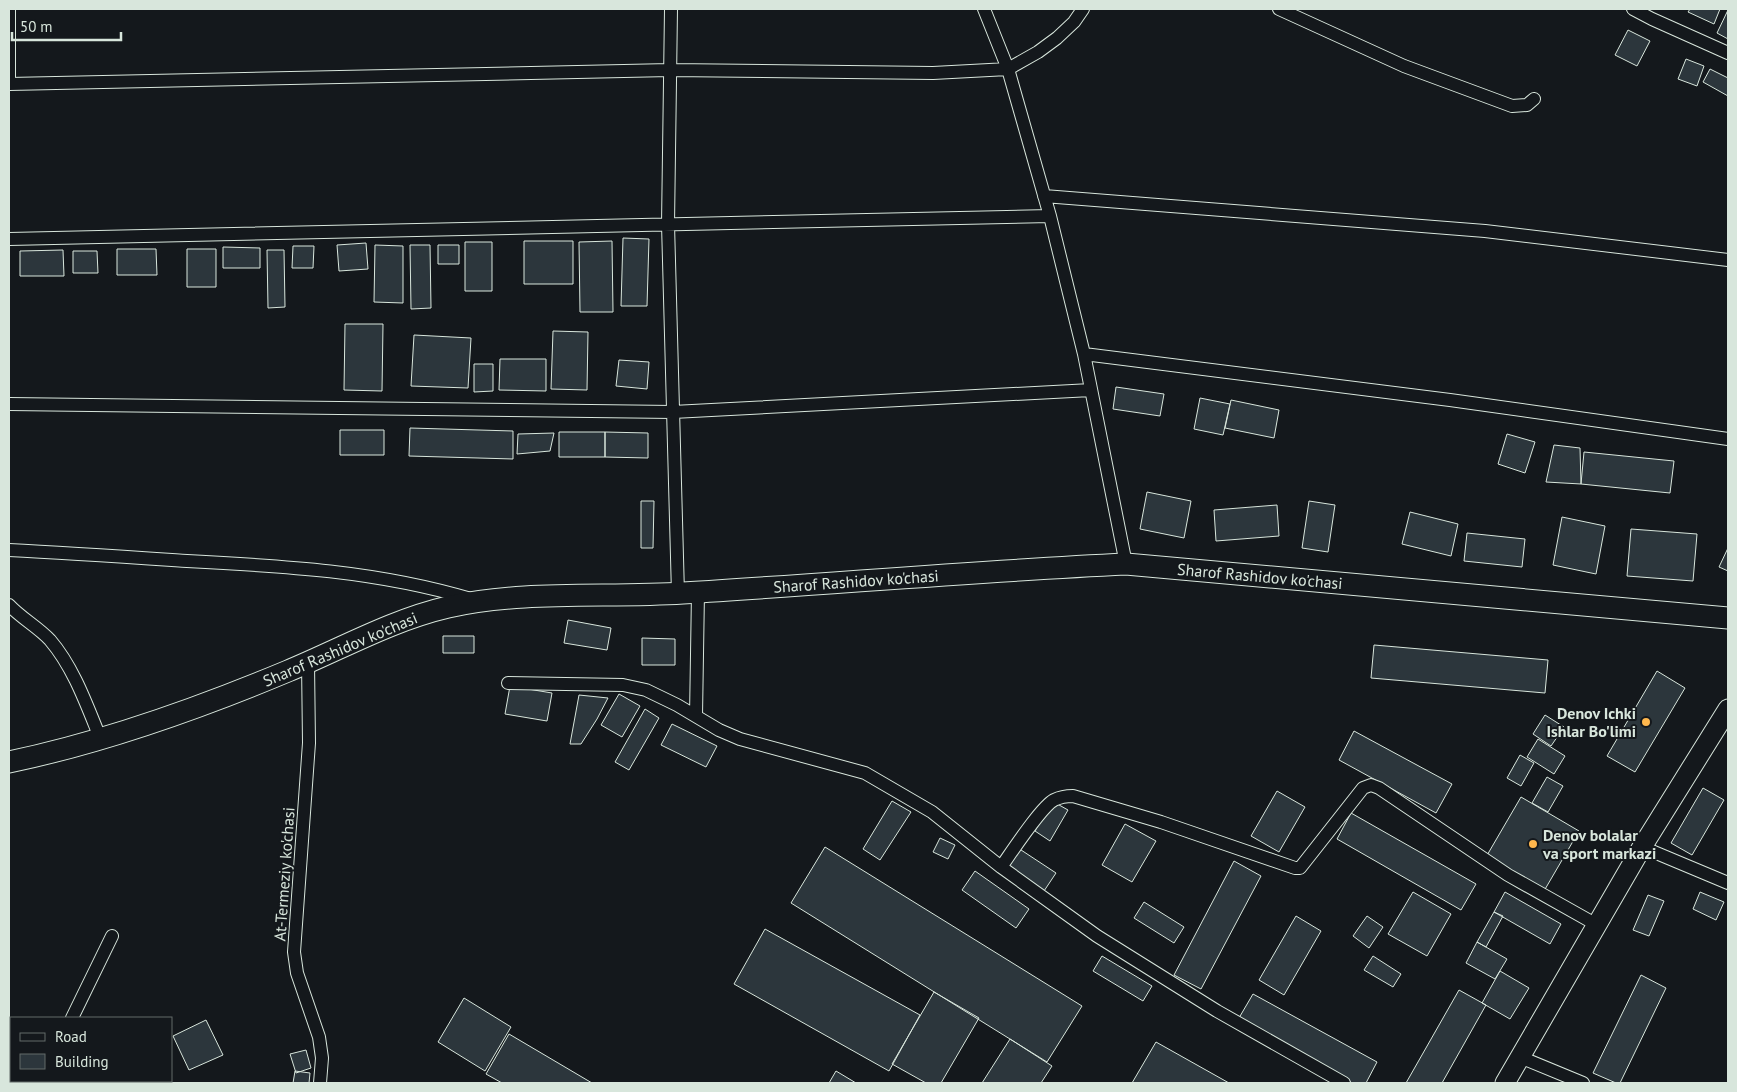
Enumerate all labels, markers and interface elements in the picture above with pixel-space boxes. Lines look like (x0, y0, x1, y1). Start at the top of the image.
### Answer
scale bar (12, 10, 121, 42)
text: 50 m (20, 17, 53, 36)
street label: Sharof Rashidov ko'chasi (1177, 559, 1343, 593)
street label: Sharof Rashidov ko'chasi (773, 565, 939, 597)
street label: Sharof Rashidov ko'chasi (260, 607, 420, 691)
place label: Denov Ichki Ishlar Bo'limi (1547, 703, 1636, 741)
marker: Denov Ichki Ishlar Bo'limi (1640, 716, 1652, 728)
street label: At-Termeziy ko'chasi (269, 806, 299, 942)
place label: Denov bolalar va sport markazi (1542, 825, 1656, 863)
marker: Denov bolalar va sport markazi (1527, 838, 1539, 850)
legend (10, 1017, 172, 1082)
text: Road (55, 1027, 87, 1046)
text: Building (55, 1052, 109, 1071)

